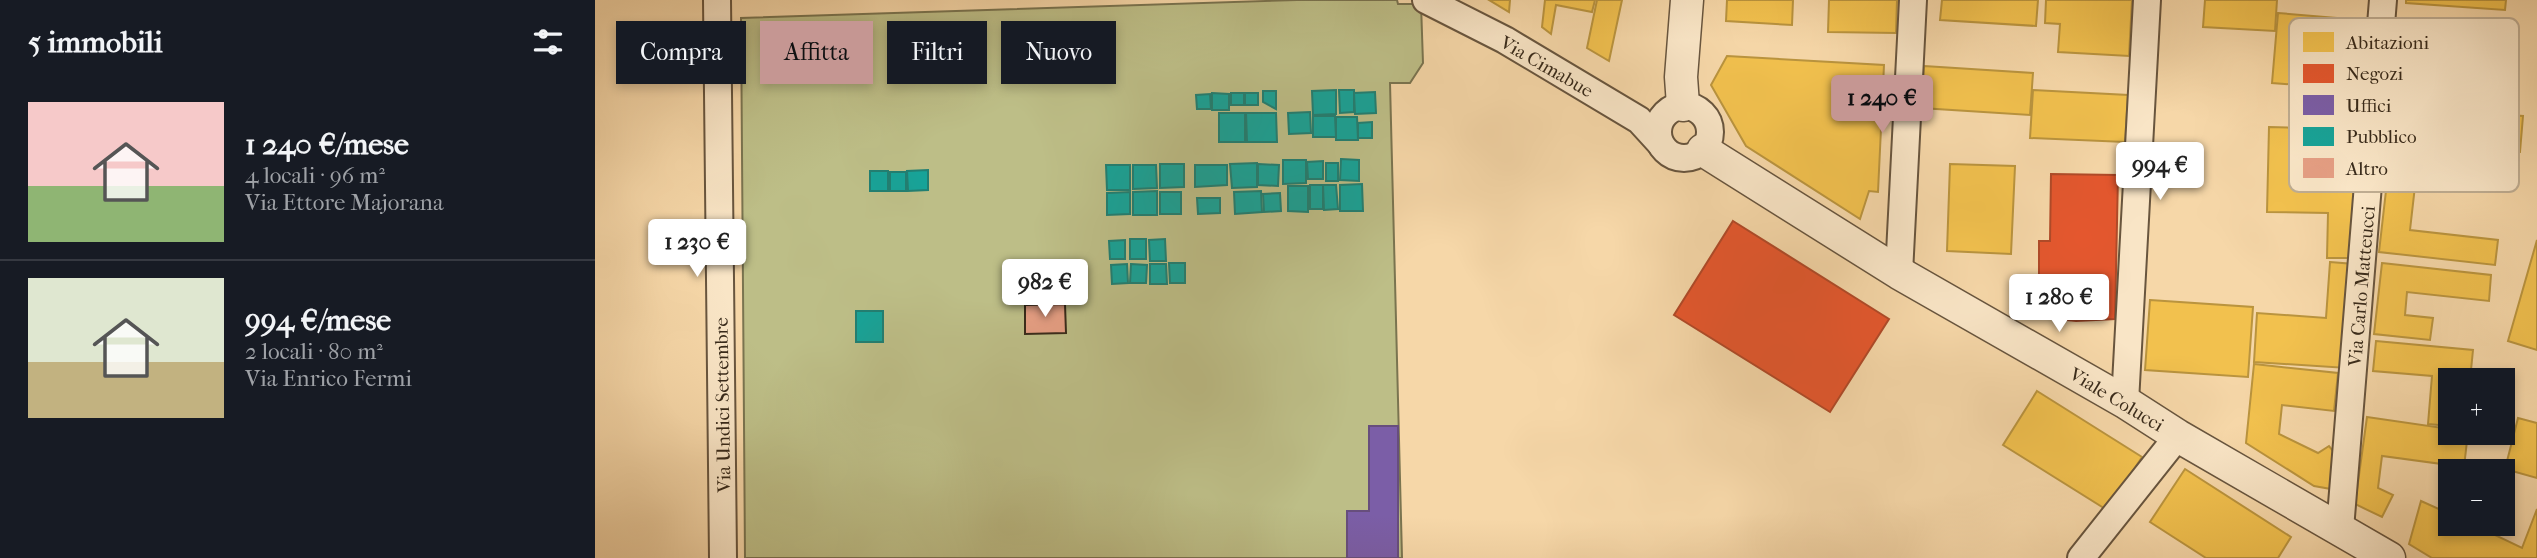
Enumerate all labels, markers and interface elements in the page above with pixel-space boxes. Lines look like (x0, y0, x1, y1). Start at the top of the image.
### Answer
legend (2289, 18, 2519, 192)
chip: Compra (616, 21, 746, 84)
chip: Affitta (760, 21, 873, 84)
chip: Filtri (887, 21, 987, 84)
chip: Nuovo (1001, 21, 1116, 84)
icon: filters (529, 23, 567, 61)
text: 5 immobili (28, 25, 163, 60)
street label: Via Cimabue (1495, 31, 1597, 102)
text: Abitazioni (2345, 32, 2430, 54)
text: Negozi (2346, 63, 2404, 85)
pin: 1 240 € (1817, 76, 1947, 135)
text: 1 240 € (1847, 84, 1917, 111)
text: Uffici (2346, 95, 2392, 117)
text: Pubblico (2346, 126, 2417, 148)
text: 1 240 €/mese (245, 127, 409, 162)
icon: home (84, 130, 168, 214)
pin: 994 € (2111, 142, 2209, 202)
text: 994 € (2132, 151, 2188, 178)
text: Altro (2345, 158, 2388, 180)
text: 4 locali · 96 m² (245, 162, 385, 189)
text: Via Ettore Majorana (245, 189, 444, 216)
street label: Via Carlo Matteucci (2344, 204, 2380, 368)
pin: 1 230 € (632, 219, 762, 279)
text: 1 230 € (664, 228, 730, 255)
pin: 982 € (996, 260, 1094, 319)
text: 982 € (1018, 268, 1072, 295)
pin: 1 280 € (1994, 274, 2124, 334)
text: 1 280 € (2025, 283, 2093, 310)
text: 994 €/mese (245, 303, 391, 338)
icon: home (84, 306, 168, 390)
street label: Via Undici Settembre (710, 317, 736, 494)
text: 2 locali · 80 m² (245, 338, 383, 365)
street label: Viale Colucci (2065, 363, 2168, 437)
text: Via Enrico Fermi (245, 365, 412, 392)
map controls (2438, 368, 2515, 536)
button: + (2438, 368, 2515, 445)
button: − (2438, 459, 2515, 536)

